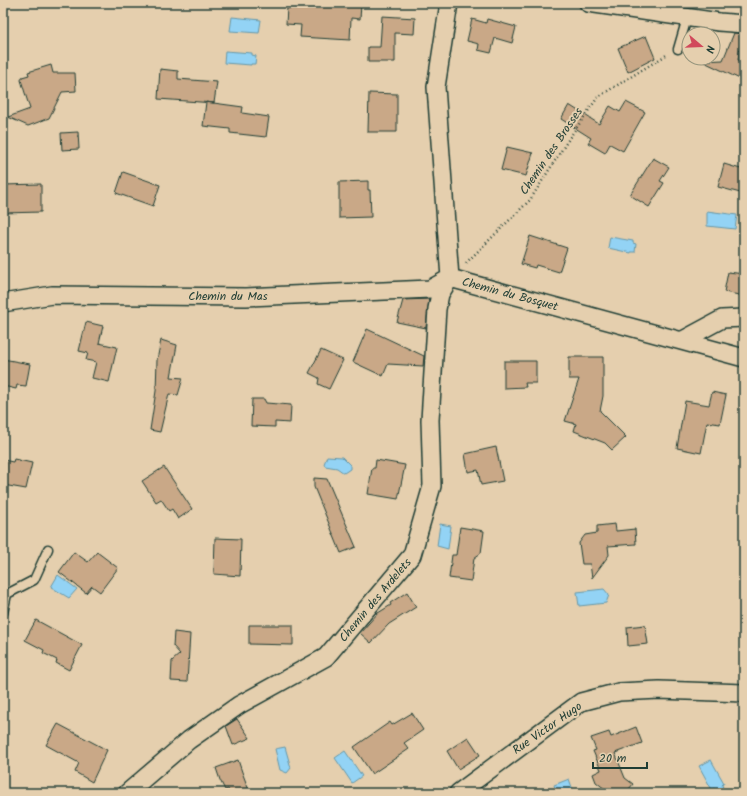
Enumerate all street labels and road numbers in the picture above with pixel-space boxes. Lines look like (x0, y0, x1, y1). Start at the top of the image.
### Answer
street label: Chemin des Brosses (515, 104, 588, 199)
street label: Chemin du Bosquet (460, 273, 560, 317)
street label: Chemin du Mas (188, 287, 268, 306)
street label: Chemin des Ardelets (334, 554, 416, 647)
street label: Rue Victor Hugo (509, 697, 586, 760)

